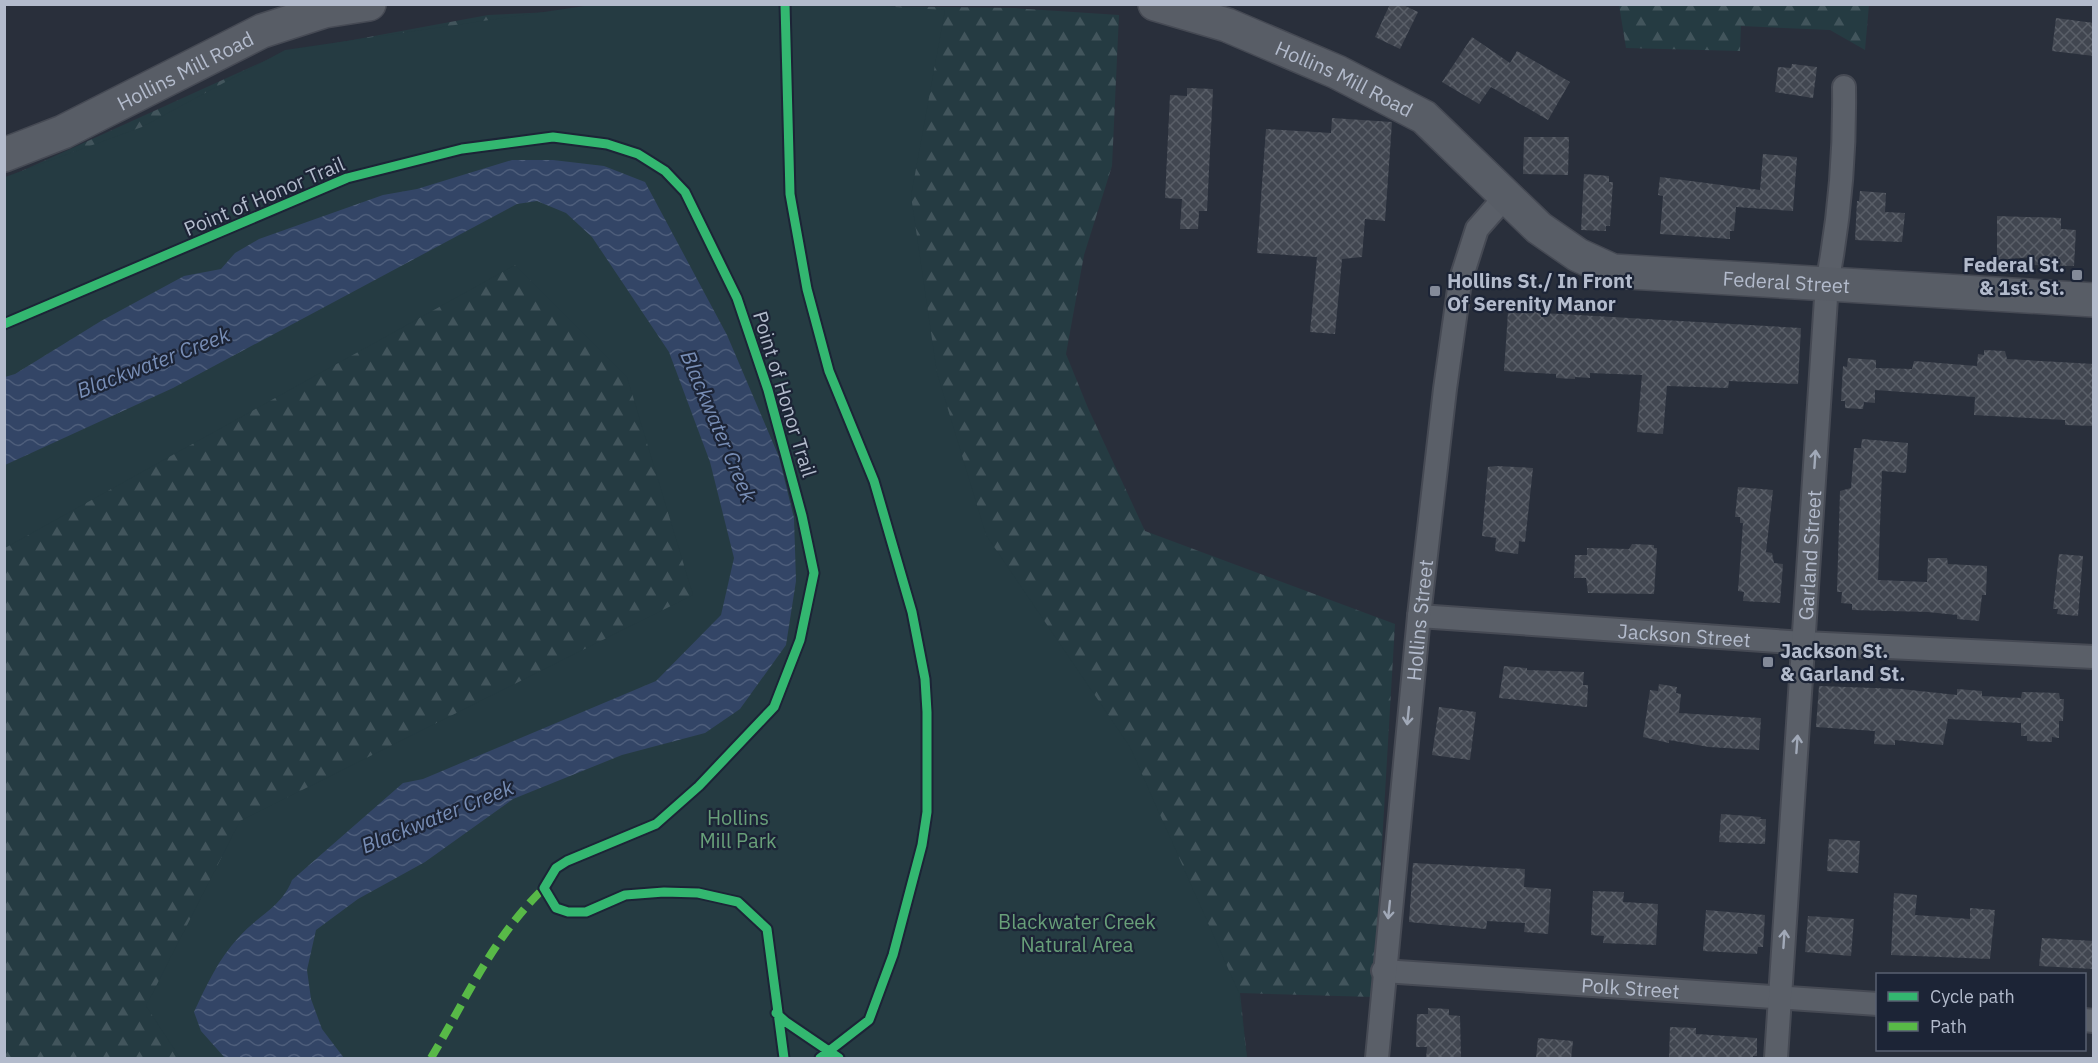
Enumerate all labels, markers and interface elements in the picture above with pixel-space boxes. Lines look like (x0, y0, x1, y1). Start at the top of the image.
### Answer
street label: Hollins Mill Road (112, 24, 258, 116)
street label: Hollins Mill Road (1271, 34, 1418, 123)
street label: Point of Honor Trail (179, 150, 349, 242)
place label: Federal St. & 1st. St. (1963, 251, 2065, 301)
street label: Federal Street (1722, 264, 1851, 299)
place label: Hollins St./ In Front Of Serenity Manor (1447, 267, 1633, 317)
marker: Federal St. & 1st. St. (2070, 268, 2084, 282)
marker: Hollins St./ In Front Of Serenity Manor (1428, 284, 1442, 298)
street label: Point of Honor Trail (747, 308, 823, 480)
water label: Blackwater Creek (72, 320, 235, 404)
water label: Blackwater Creek (674, 346, 764, 507)
one-way arrow (1810, 449, 1821, 469)
street label: Garland Street (1791, 489, 1827, 621)
street label: Hollins Street (1399, 558, 1439, 682)
street label: Jackson Street (1617, 616, 1752, 653)
place label: Jackson St. & Garland St. (1780, 637, 1905, 687)
marker: Jackson St. & Garland St. (1761, 655, 1775, 669)
one-way arrow (1403, 706, 1414, 726)
one-way arrow (1791, 735, 1802, 754)
water label: Blackwater Creek (357, 772, 518, 859)
park label: Hollins Mill Park (699, 804, 777, 854)
one-way arrow (1383, 900, 1394, 920)
park label: Blackwater Creek Natural Area (998, 908, 1156, 958)
one-way arrow (1778, 929, 1789, 949)
street label: Polk Street (1580, 971, 1681, 1004)
legend (1876, 973, 2086, 1051)
text: Cycle path (1930, 985, 2015, 1008)
text: Path (1930, 1015, 1967, 1038)

